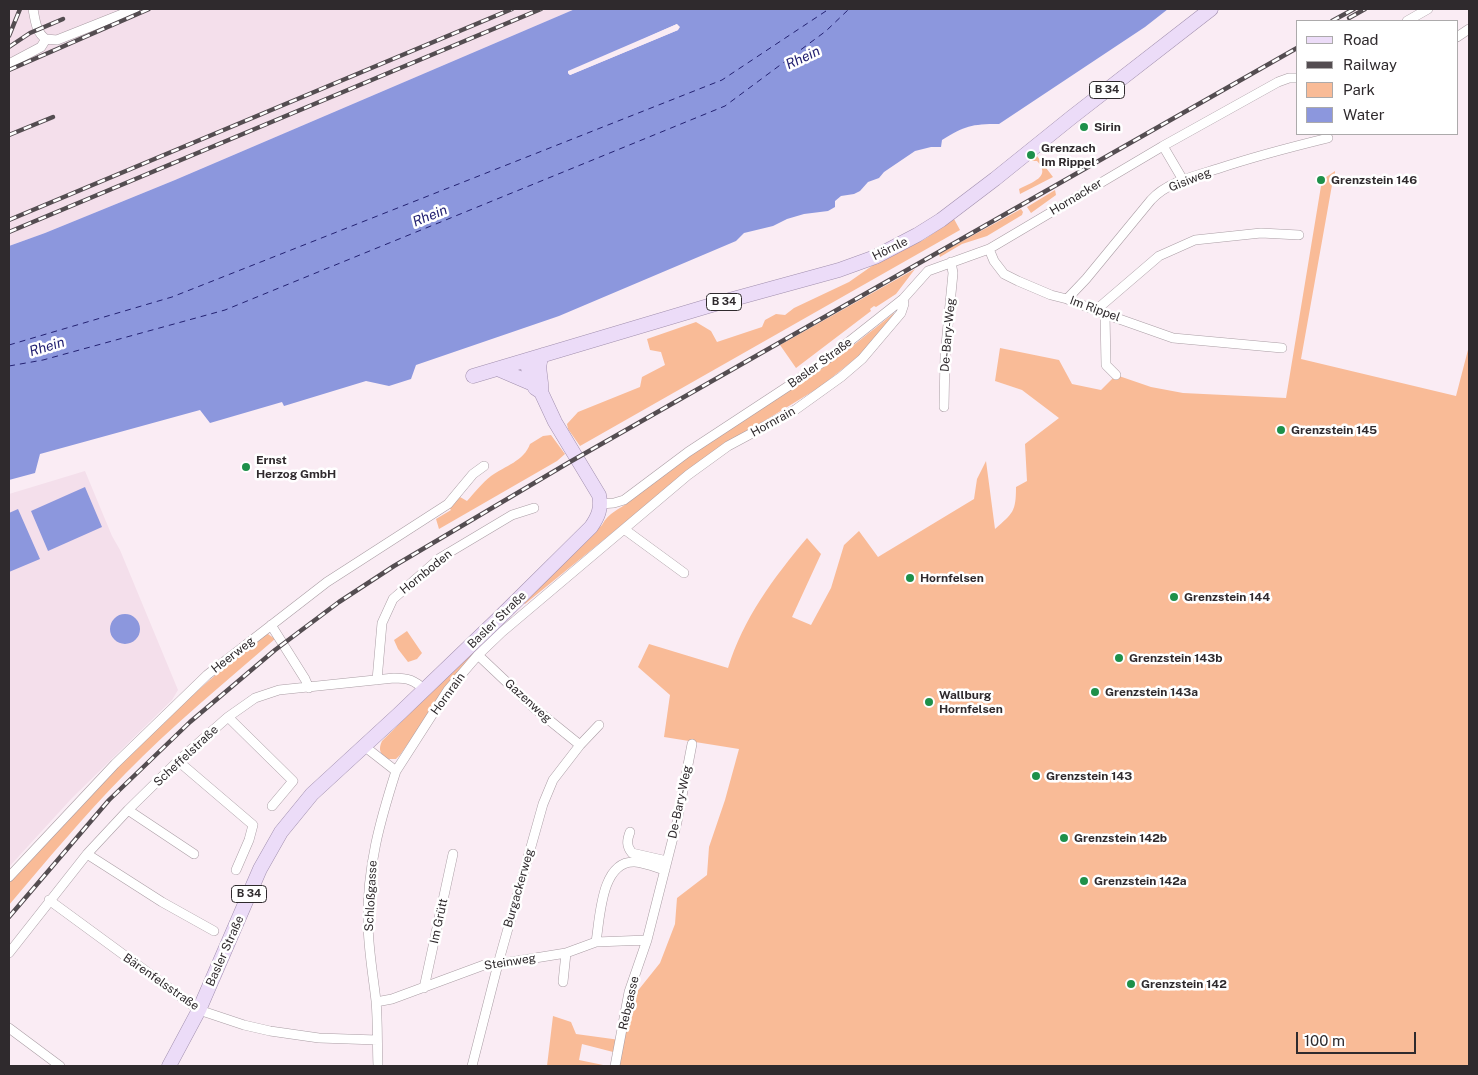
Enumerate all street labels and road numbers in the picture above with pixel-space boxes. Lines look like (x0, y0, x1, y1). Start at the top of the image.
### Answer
road number: B 34 (1090, 82, 1124, 98)
street label: Gisiweg (1167, 165, 1213, 195)
street label: Hornacker (1047, 176, 1105, 218)
street label: Hörnle (870, 234, 910, 264)
street label: Im Rippel (1068, 293, 1122, 325)
road number: B 34 (706, 294, 742, 310)
street label: De-Bary-Weg (938, 297, 958, 373)
street label: Basler Straße (785, 335, 855, 391)
street label: Hornrain (748, 404, 798, 440)
street label: Hornboden (397, 547, 455, 597)
street label: Basler Straße (465, 588, 529, 652)
street label: Heerweg (208, 634, 258, 676)
street label: Hornrain (428, 670, 468, 718)
street label: Gazenweg (502, 676, 554, 726)
street label: Scheffelstraße (151, 722, 221, 790)
street label: De-Bary-Weg (665, 764, 695, 840)
street label: Burgackerweg (501, 847, 537, 929)
street label: Schloßgasse (362, 860, 380, 932)
road number: B 34 (232, 886, 266, 902)
street label: Im Grütt (427, 897, 451, 945)
street label: Basler Straße (203, 913, 247, 989)
street label: Bärenfelsstraße (120, 950, 202, 1014)
street label: Steinweg (483, 951, 537, 973)
street label: Rebgasse (616, 975, 642, 1031)

